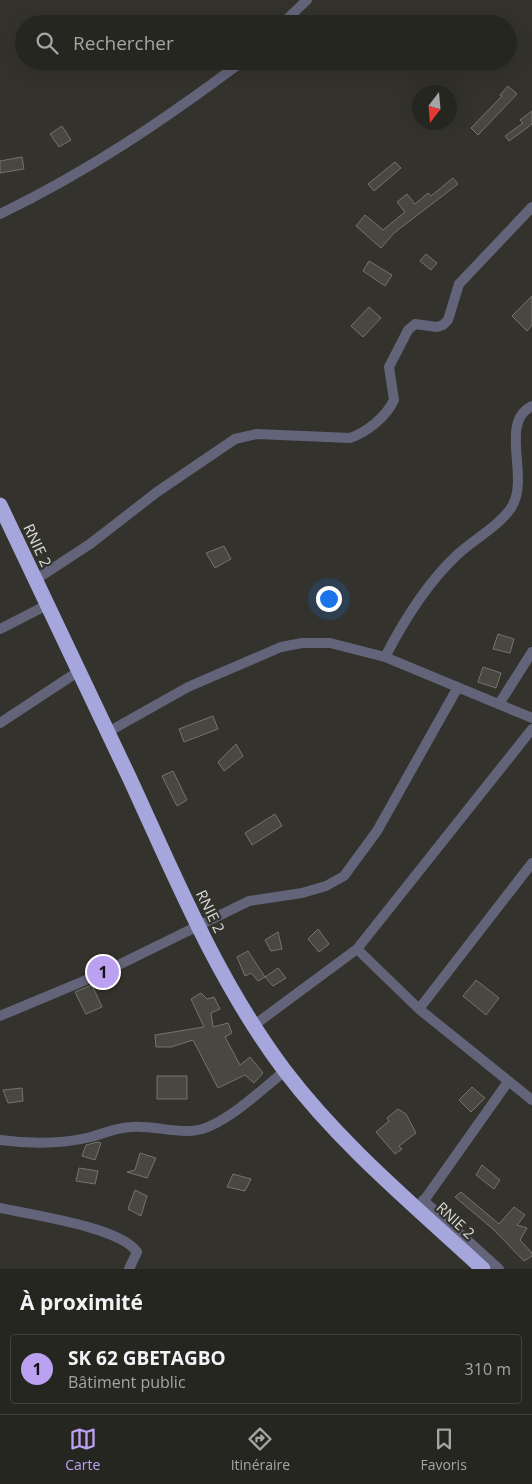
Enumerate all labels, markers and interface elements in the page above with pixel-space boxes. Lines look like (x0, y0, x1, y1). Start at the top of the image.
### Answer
search box (15, 15, 517, 70)
icon: search (33, 29, 61, 57)
text: Rechercher (73, 30, 174, 56)
north arrow (412, 85, 457, 130)
street label: RNIE 2 (19, 520, 57, 570)
your location (316, 586, 342, 612)
street label: RNIE 2 (192, 886, 230, 936)
pin: 1 (87, 953, 119, 991)
street label: RNIE 2 (433, 1197, 479, 1243)
text: À proximité (20, 1288, 143, 1316)
text: SK 62 GBETAGBO (68, 1345, 226, 1371)
text: 1 (32, 1358, 42, 1380)
text: 310 m (465, 1358, 511, 1380)
text: Bâtiment public (68, 1371, 186, 1393)
tab: Carte (65, 1425, 100, 1474)
tab: Itinéraire (231, 1425, 290, 1474)
tab: Favoris (420, 1425, 467, 1474)

